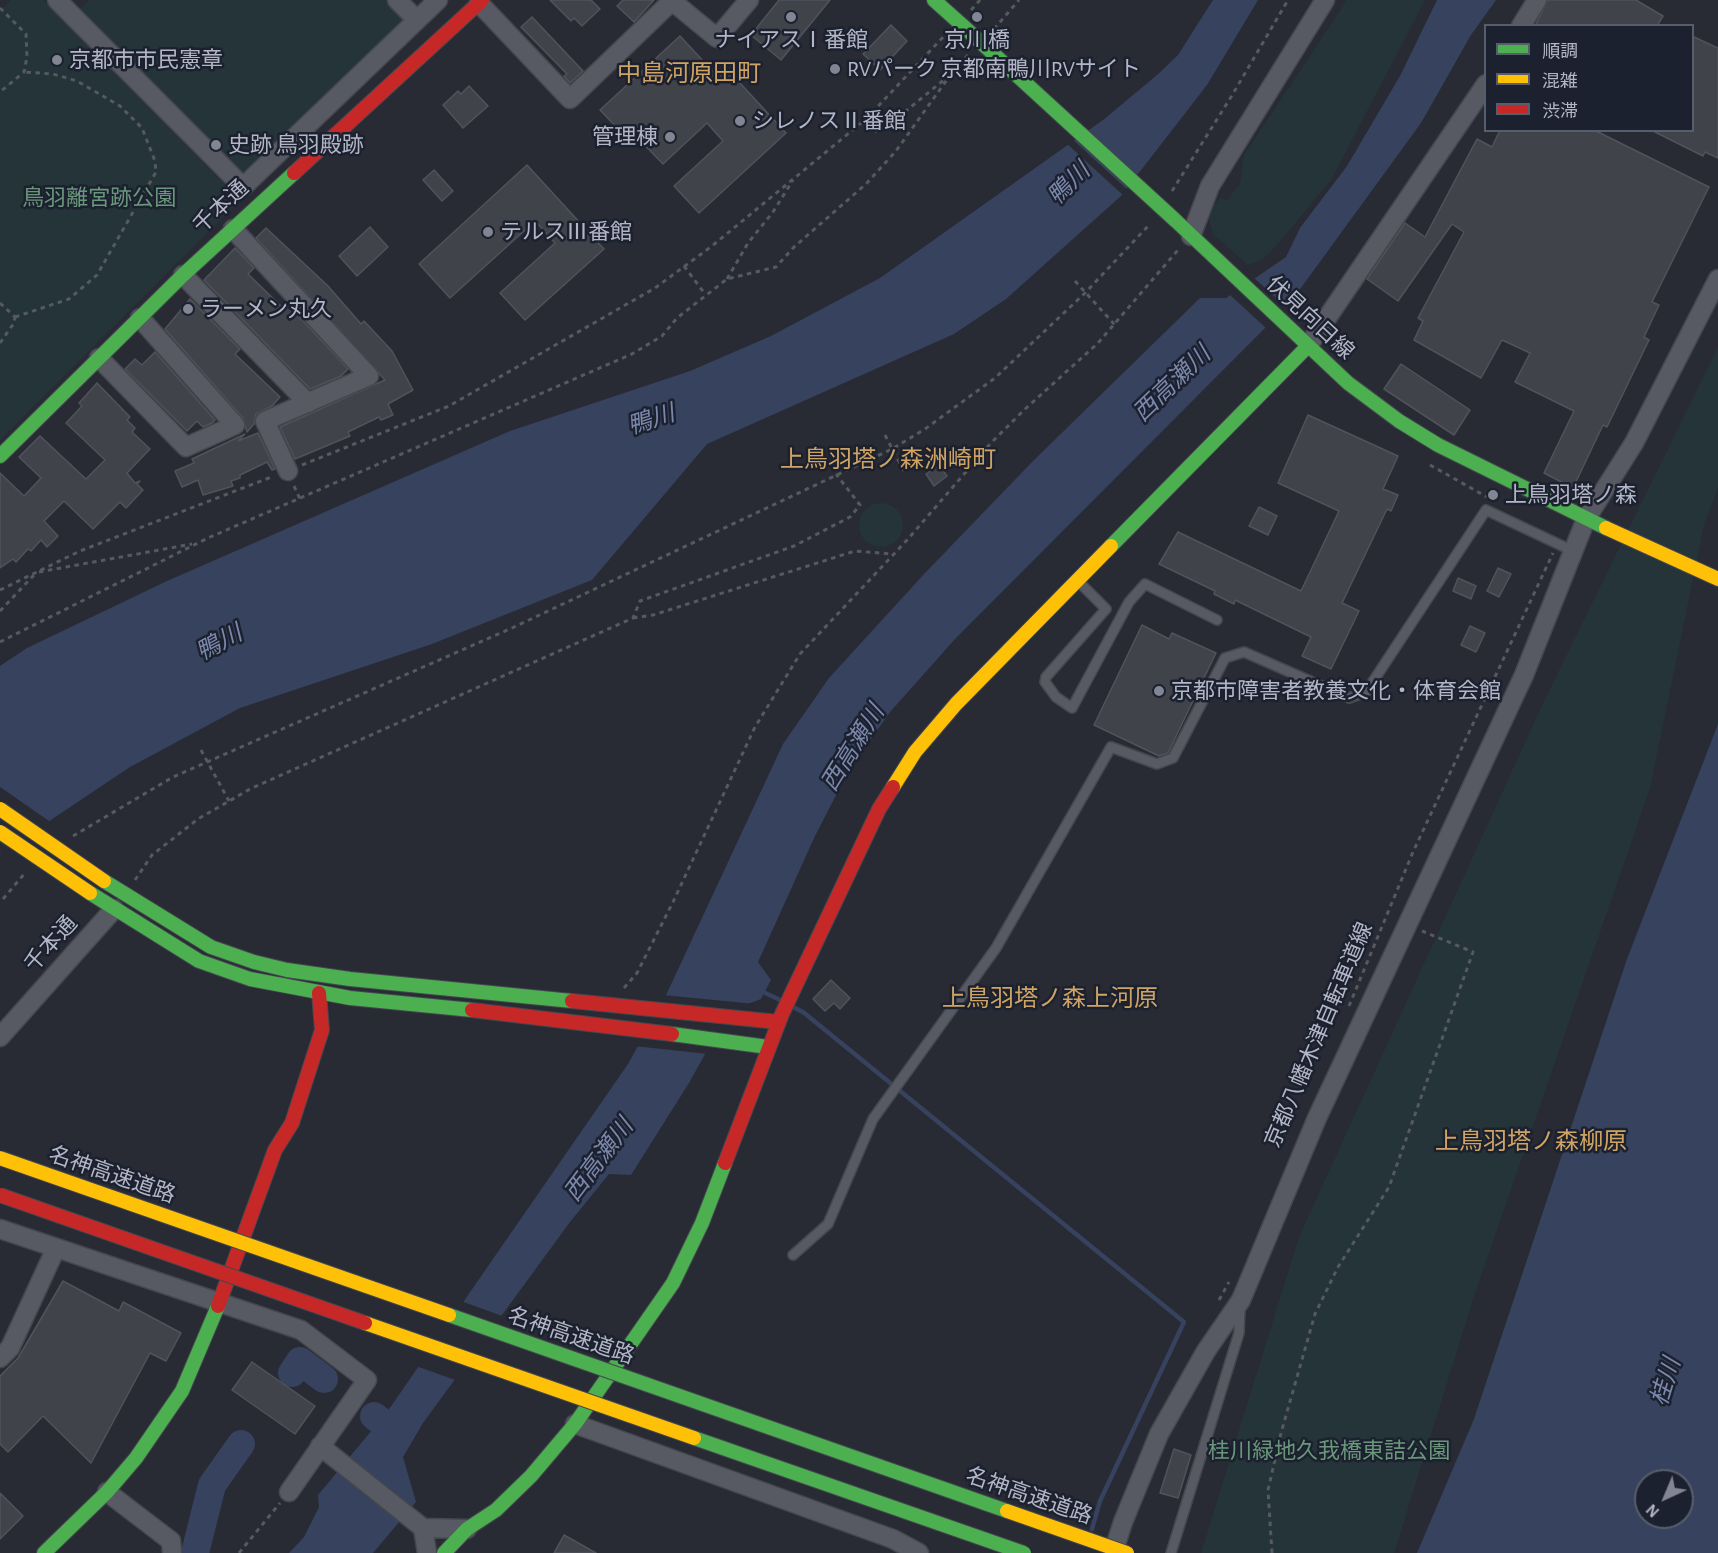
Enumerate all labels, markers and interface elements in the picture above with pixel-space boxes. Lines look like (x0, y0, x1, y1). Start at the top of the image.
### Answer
marker: ナイアスⅠ番館 (784, 10, 798, 24)
marker: 京川橋 (970, 10, 984, 24)
legend (1484, 24, 1694, 132)
place label: ナイアスⅠ番館 (714, 27, 868, 53)
place label: 京川橋 (944, 27, 1010, 53)
text: 順調 (1542, 43, 1578, 61)
place label: 京都市市民憲章 (69, 47, 223, 73)
marker: 京都市市民憲章 (50, 53, 64, 67)
place label: RVパーク 京都南鴨川RVサイト (847, 56, 1141, 82)
district label: 中島河原田町 (617, 60, 761, 88)
marker: RVパーク 京都南鴨川RVサイト (828, 62, 842, 76)
text: 混雑 (1542, 73, 1578, 91)
text: 渋滞 (1542, 103, 1578, 121)
place label: シレノスⅡ番館 (752, 108, 906, 134)
marker: シレノスⅡ番館 (733, 114, 747, 128)
place label: 管理棟 (592, 124, 658, 150)
marker: 管理棟 (663, 130, 677, 144)
place label: 史跡 鳥羽殿跡 (228, 132, 364, 158)
marker: 史跡 鳥羽殿跡 (209, 138, 223, 152)
water label: 鴨川 (1042, 157, 1096, 211)
street label: 千本通 (188, 175, 254, 239)
park label: 鳥羽離宮跡公園 (22, 185, 176, 211)
place label: テルスⅢ番館 (500, 219, 632, 245)
marker: テルスⅢ番館 (481, 225, 495, 239)
street label: 伏見向日線 (1261, 271, 1359, 365)
place label: ラーメン丸久 (200, 296, 332, 322)
marker: ラーメン丸久 (181, 302, 195, 316)
water label: 西高瀬川 (1127, 340, 1217, 428)
water label: 鴨川 (624, 399, 678, 441)
district label: 上鳥羽塔ノ森洲崎町 (780, 446, 996, 474)
place label: 上鳥羽塔ノ森 (1505, 482, 1637, 508)
marker: 上鳥羽塔ノ森 (1486, 488, 1500, 502)
water label: 鴨川 (191, 619, 247, 667)
place label: 京都市障害者教養文化・体育会館 (1171, 678, 1501, 704)
marker: 京都市障害者教養文化・体育会館 (1152, 684, 1166, 698)
water label: 西高瀬川 (815, 700, 891, 796)
street label: 千本通 (19, 911, 83, 977)
street label: 京都八幡木津自転車道線 (1260, 918, 1378, 1152)
district label: 上鳥羽塔ノ森上河原 (942, 985, 1158, 1013)
water label: 西高瀬川 (559, 1113, 639, 1207)
district label: 上鳥羽塔ノ森柳原 (1435, 1128, 1627, 1156)
street label: 名神高速道路 (45, 1141, 179, 1209)
street label: 名神高速道路 (504, 1302, 638, 1370)
water label: 桂川 (1645, 1355, 1687, 1409)
park label: 桂川緑地久我橋東詰公園 (1208, 1438, 1450, 1464)
street label: 名神高速道路 (962, 1462, 1096, 1530)
north arrow (1634, 1469, 1694, 1529)
text: N (1643, 1501, 1662, 1520)

